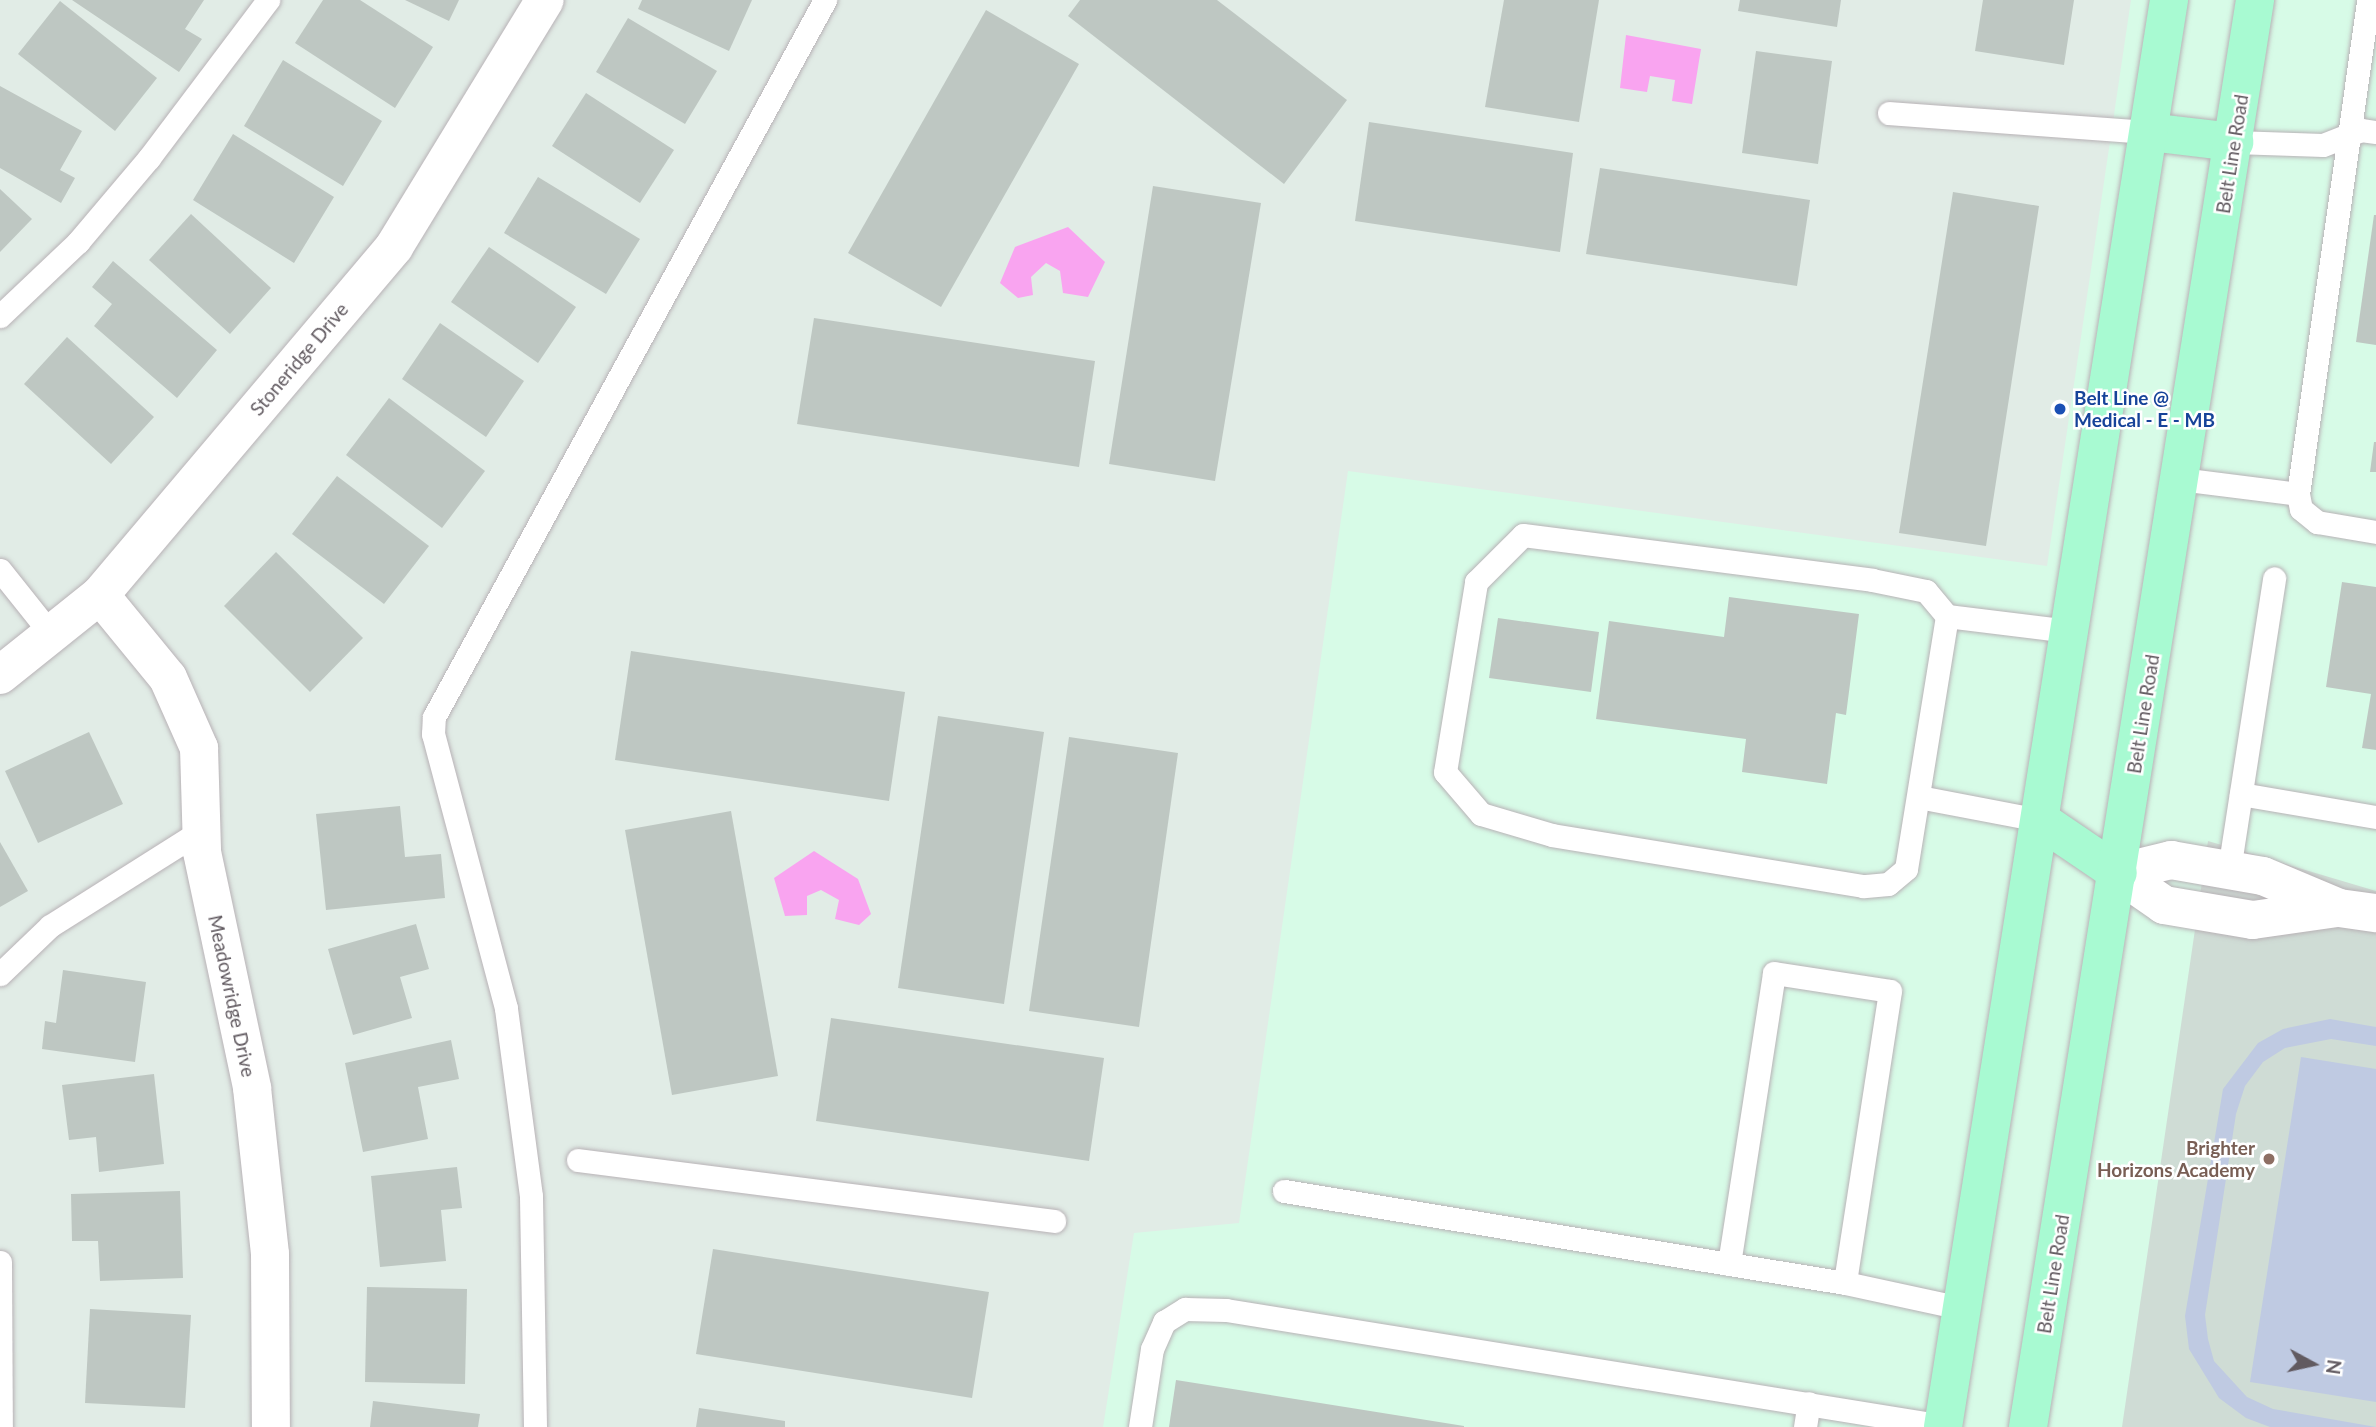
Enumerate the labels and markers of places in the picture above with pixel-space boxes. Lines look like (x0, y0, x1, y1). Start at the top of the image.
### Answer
place label: Belt Line @ Medical - E - MB (2074, 387, 2215, 431)
marker: Belt Line @ Medical - E - MB (2052, 401, 2068, 417)
place label: Brighter Horizons Academy (2096, 1137, 2255, 1181)
marker: Brighter Horizons Academy (2261, 1151, 2277, 1167)

